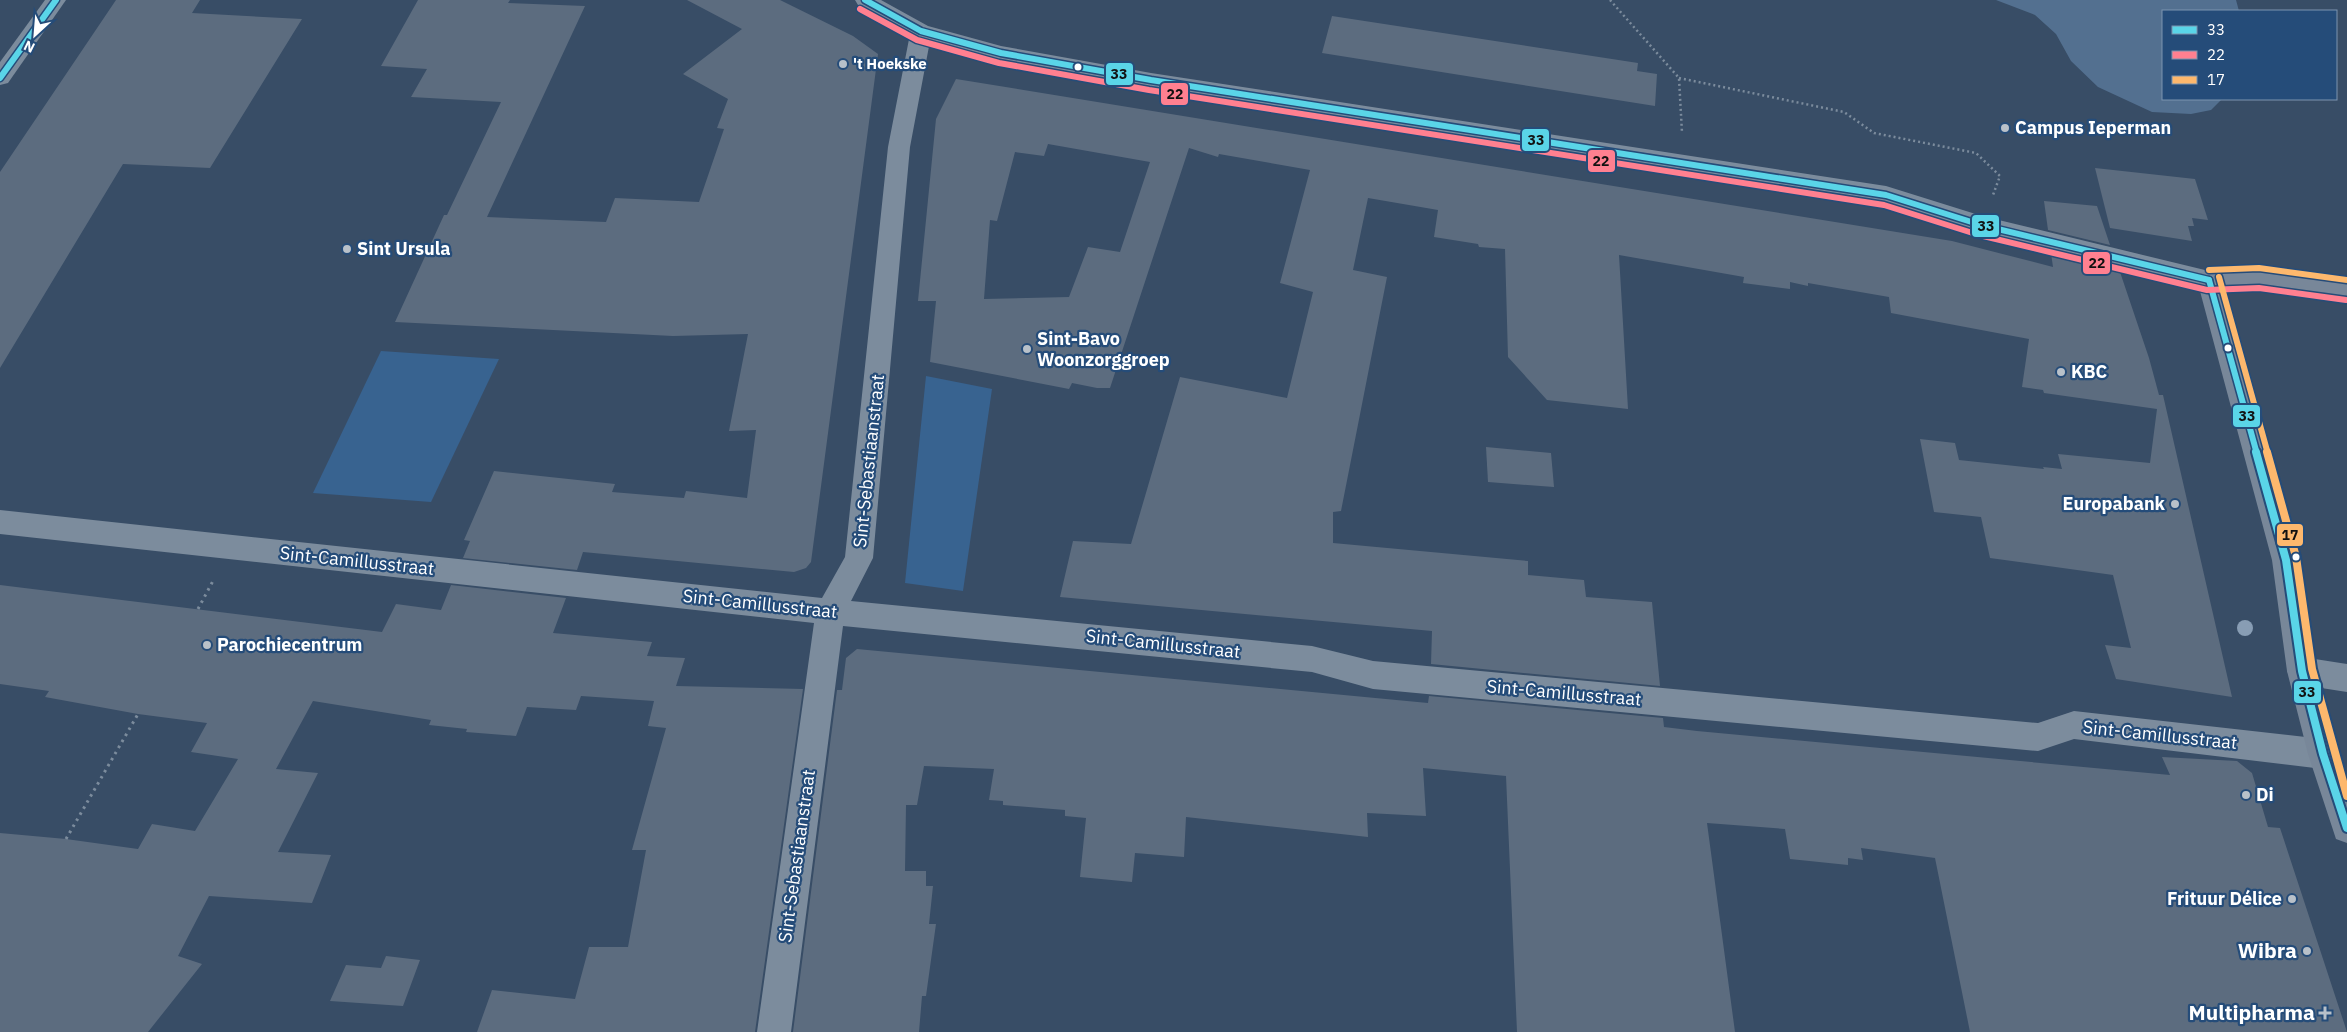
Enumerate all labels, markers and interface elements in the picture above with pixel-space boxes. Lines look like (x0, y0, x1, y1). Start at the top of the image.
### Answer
north arrow (10, 10, 60, 60)
legend (2162, 10, 2337, 100)
text: 33 (2207, 20, 2225, 39)
text: N (21, 36, 38, 57)
text: 22 (2207, 45, 2225, 64)
place label: 't Hoekske (853, 54, 927, 73)
marker: 't Hoekske (837, 58, 849, 70)
unlabelled marker (1073, 62, 1083, 72)
line badge: 33 (1105, 62, 1134, 86)
text: 33 (1111, 65, 1127, 83)
text: 17 (2207, 70, 2225, 89)
line badge: 22 (1160, 82, 1189, 106)
text: 22 (1167, 85, 1183, 103)
place label: Campus Ieperman (2015, 116, 2171, 139)
marker: Campus Ieperman (1999, 122, 2011, 134)
line badge: 33 (1521, 128, 1550, 152)
text: 33 (1528, 131, 1544, 149)
line badge: 22 (1587, 149, 1616, 173)
text: 22 (1593, 152, 1609, 170)
line badge: 33 (1971, 214, 2000, 238)
text: 33 (1978, 217, 1994, 235)
place label: Sint Ursula (357, 237, 451, 260)
marker: Sint Ursula (341, 243, 353, 255)
line badge: 22 (2082, 251, 2111, 275)
text: 22 (2089, 254, 2105, 272)
place label: Sint-Bavo Woonzorggroep (1037, 327, 1170, 371)
marker: Sint-Bavo Woonzorggroep (1021, 343, 1033, 355)
unlabelled marker (2223, 343, 2233, 353)
place label: KBC (2071, 360, 2108, 383)
marker: KBC (2055, 366, 2067, 378)
street label: Sint-Sebastiaanstraat (848, 373, 889, 549)
line badge: 33 (2232, 404, 2261, 428)
text: 33 (2239, 407, 2255, 425)
place label: Europabank (2063, 492, 2166, 515)
marker: Europabank (2169, 498, 2181, 510)
line badge: 17 (2276, 523, 2304, 547)
text: 17 (2282, 526, 2298, 544)
street label: Sint-Camillusstraat (279, 541, 435, 580)
unlabelled marker (2291, 552, 2301, 562)
street label: Sint-Camillusstraat (682, 584, 838, 623)
street label: Sint-Camillusstraat (1085, 624, 1241, 663)
place label: Parochiecentrum (217, 633, 362, 656)
marker: Parochiecentrum (201, 639, 213, 651)
street label: Sint-Camillusstraat (1486, 674, 1642, 711)
line badge: 33 (2293, 680, 2322, 704)
text: 33 (2299, 683, 2315, 701)
street label: Sint-Camillusstraat (2082, 715, 2238, 754)
street label: Sint-Sebastiaanstraat (773, 768, 820, 944)
place label: Di (2256, 783, 2274, 806)
marker: Di (2240, 789, 2252, 801)
place label: Frituur Délice (2167, 887, 2282, 910)
marker: Frituur Délice (2286, 893, 2298, 905)
place label: Wibra (2238, 936, 2297, 964)
marker: Wibra (2301, 945, 2313, 957)
place label: Multipharma (2189, 998, 2315, 1026)
marker: Multipharma (2319, 1007, 2331, 1019)

